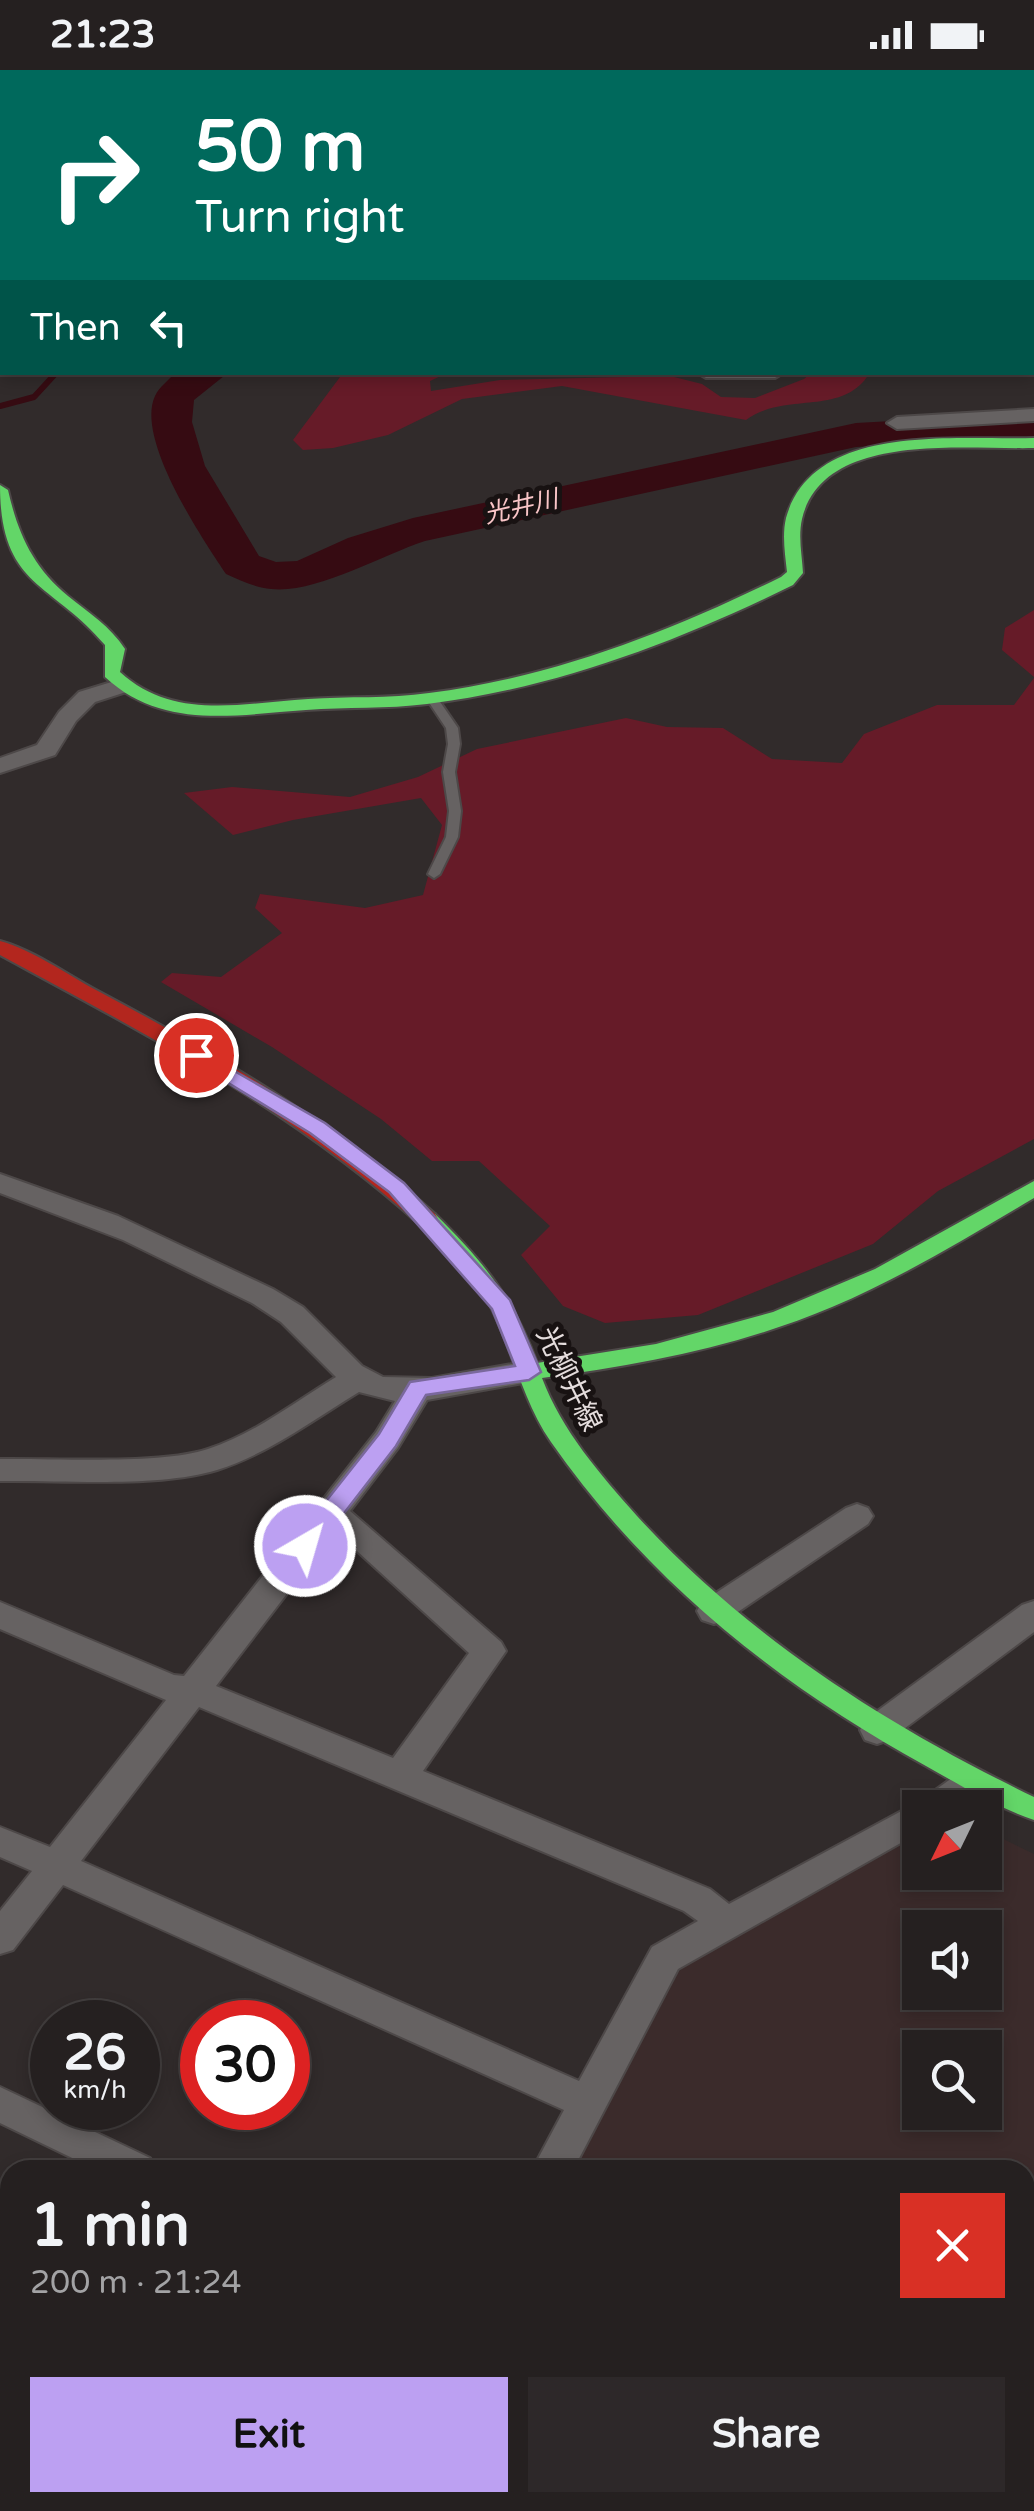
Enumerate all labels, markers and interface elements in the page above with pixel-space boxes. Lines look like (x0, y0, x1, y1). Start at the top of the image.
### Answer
text: 21:23 (50, 12, 155, 58)
text: 50 m (195, 106, 365, 190)
icon: right (30, 110, 160, 240)
text: Turn right (195, 191, 404, 245)
icon: left (141, 300, 196, 355)
text: Then (30, 305, 121, 351)
water label: 光井川 (481, 483, 564, 530)
pin (154, 1013, 239, 1098)
icon: arrive (169, 1028, 224, 1083)
street label: 光柳井線 (529, 1321, 609, 1437)
position arrow (253, 1494, 357, 1598)
north arrow (902, 1790, 1002, 1890)
map controls (902, 1790, 1002, 2130)
button: sound (902, 1910, 1002, 2010)
speed limit sign: 30 (180, 2000, 310, 2130)
text: 26 (64, 2023, 126, 2083)
button: search (902, 2030, 1002, 2130)
text: km/h (64, 2075, 126, 2105)
text: 1 min (30, 2190, 190, 2262)
button: close (900, 2193, 1005, 2298)
text: 200 m · 21:24 (30, 2264, 242, 2302)
button: Exit (30, 2377, 508, 2492)
button: Share (528, 2377, 1005, 2492)

